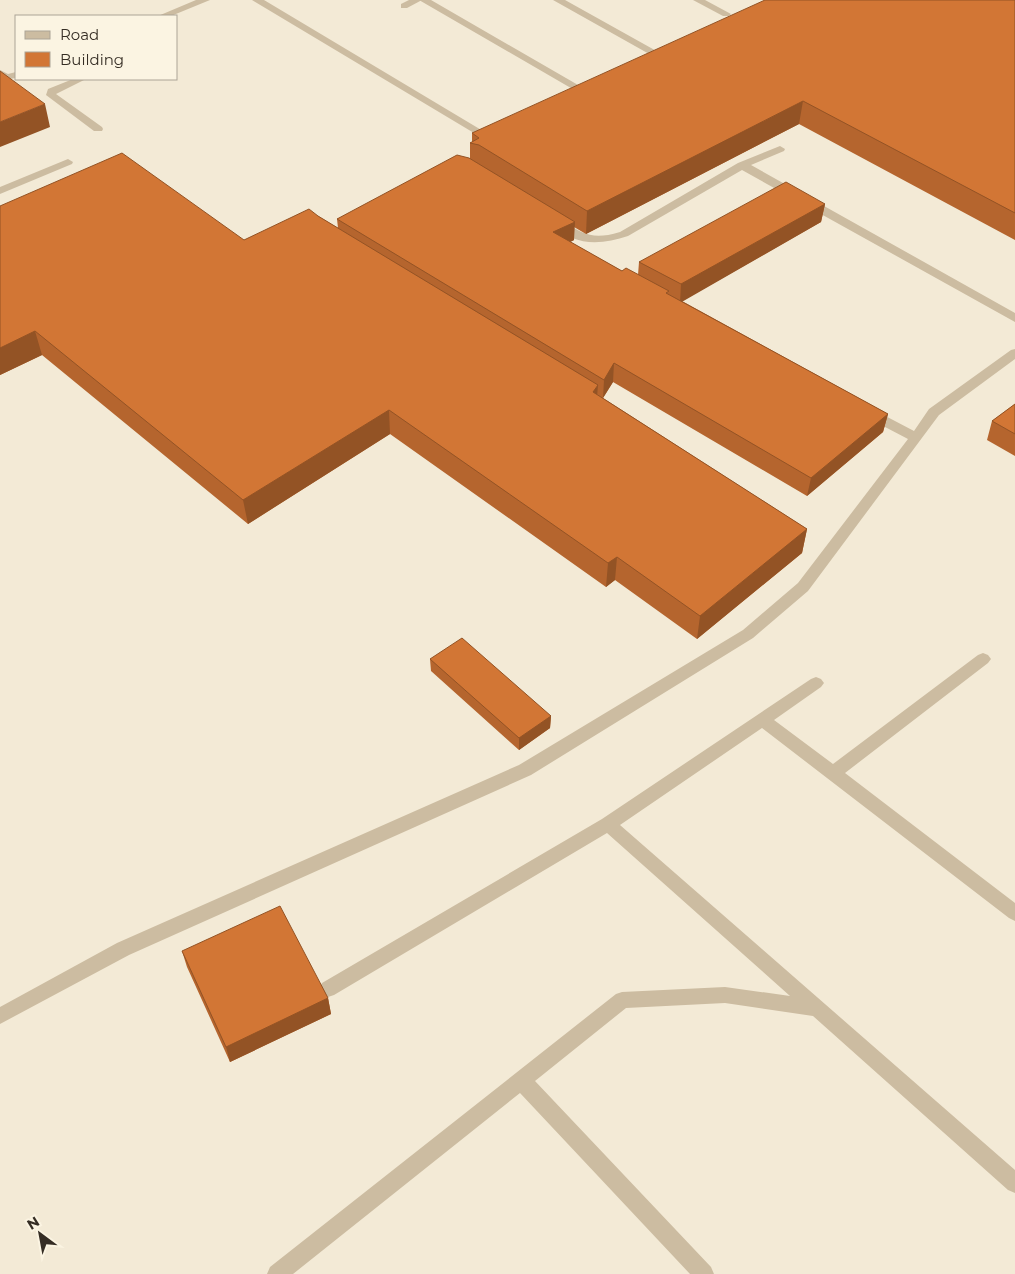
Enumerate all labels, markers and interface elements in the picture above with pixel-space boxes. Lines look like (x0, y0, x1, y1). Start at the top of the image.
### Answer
legend (15, 15, 178, 80)
text: Road (60, 25, 99, 44)
text: Building (60, 50, 124, 69)
north arrow (15, 1209, 65, 1259)
text: N (24, 1212, 43, 1234)

